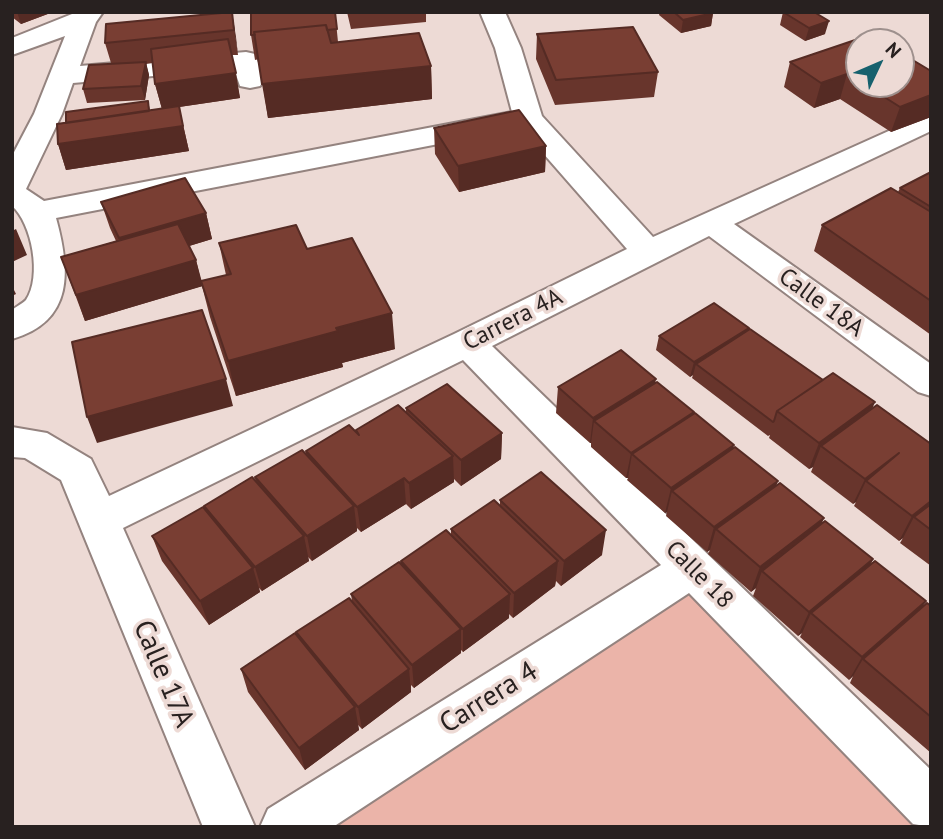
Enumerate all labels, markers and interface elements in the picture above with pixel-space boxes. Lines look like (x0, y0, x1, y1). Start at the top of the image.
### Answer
north arrow (845, 28, 915, 98)
text: N (881, 37, 907, 63)
street label: Calle 18A (773, 263, 869, 343)
street label: Carrera 4A (459, 283, 567, 357)
street label: Calle 18 (659, 535, 739, 615)
street label: Calle 17A (126, 616, 200, 732)
street label: Carrera 4 (434, 655, 544, 741)

